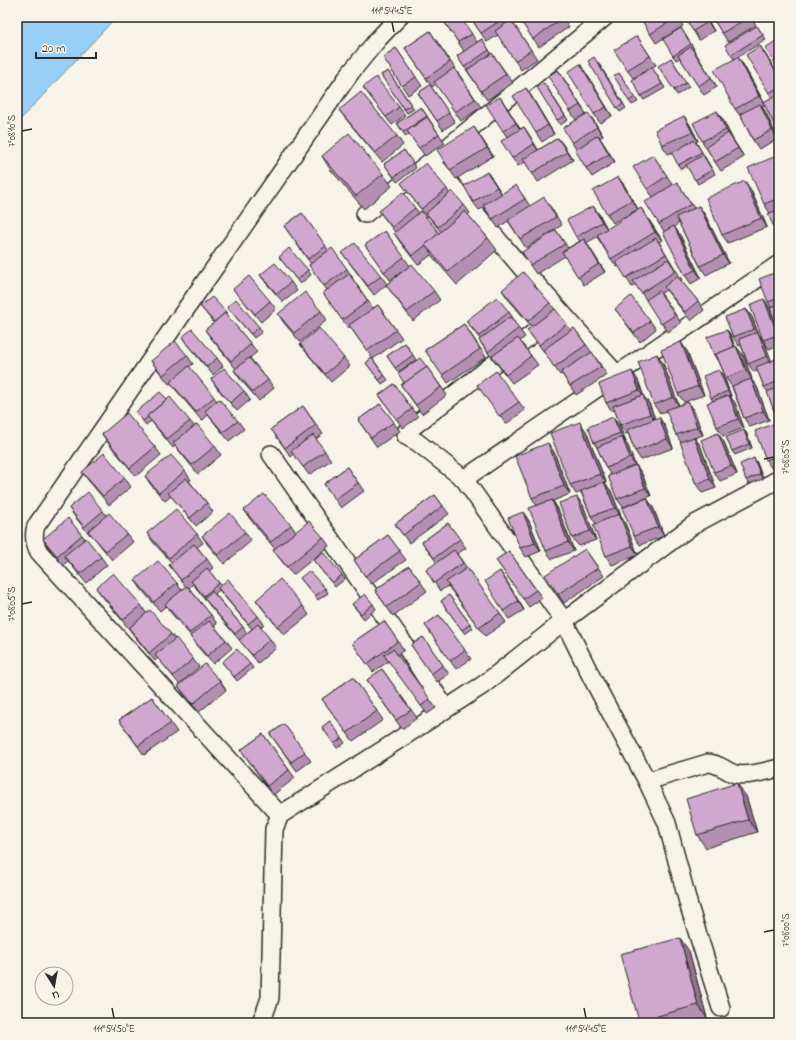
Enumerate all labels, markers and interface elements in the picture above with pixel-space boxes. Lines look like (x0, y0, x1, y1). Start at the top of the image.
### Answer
text: 111°54'45"E (371, 4, 413, 19)
scale bar (36, 34, 96, 60)
text: 20 m (42, 40, 65, 58)
text: 7°08'10"S (5, 114, 20, 147)
text: 7°08'05"S (779, 439, 794, 474)
text: 7°08'05"S (5, 586, 20, 621)
text: 7°08'00"S (779, 913, 794, 947)
north arrow (34, 966, 74, 1006)
text: U (51, 986, 61, 1003)
text: 111°54'50"E (93, 1022, 135, 1037)
text: 111°54'45"E (565, 1022, 607, 1037)

